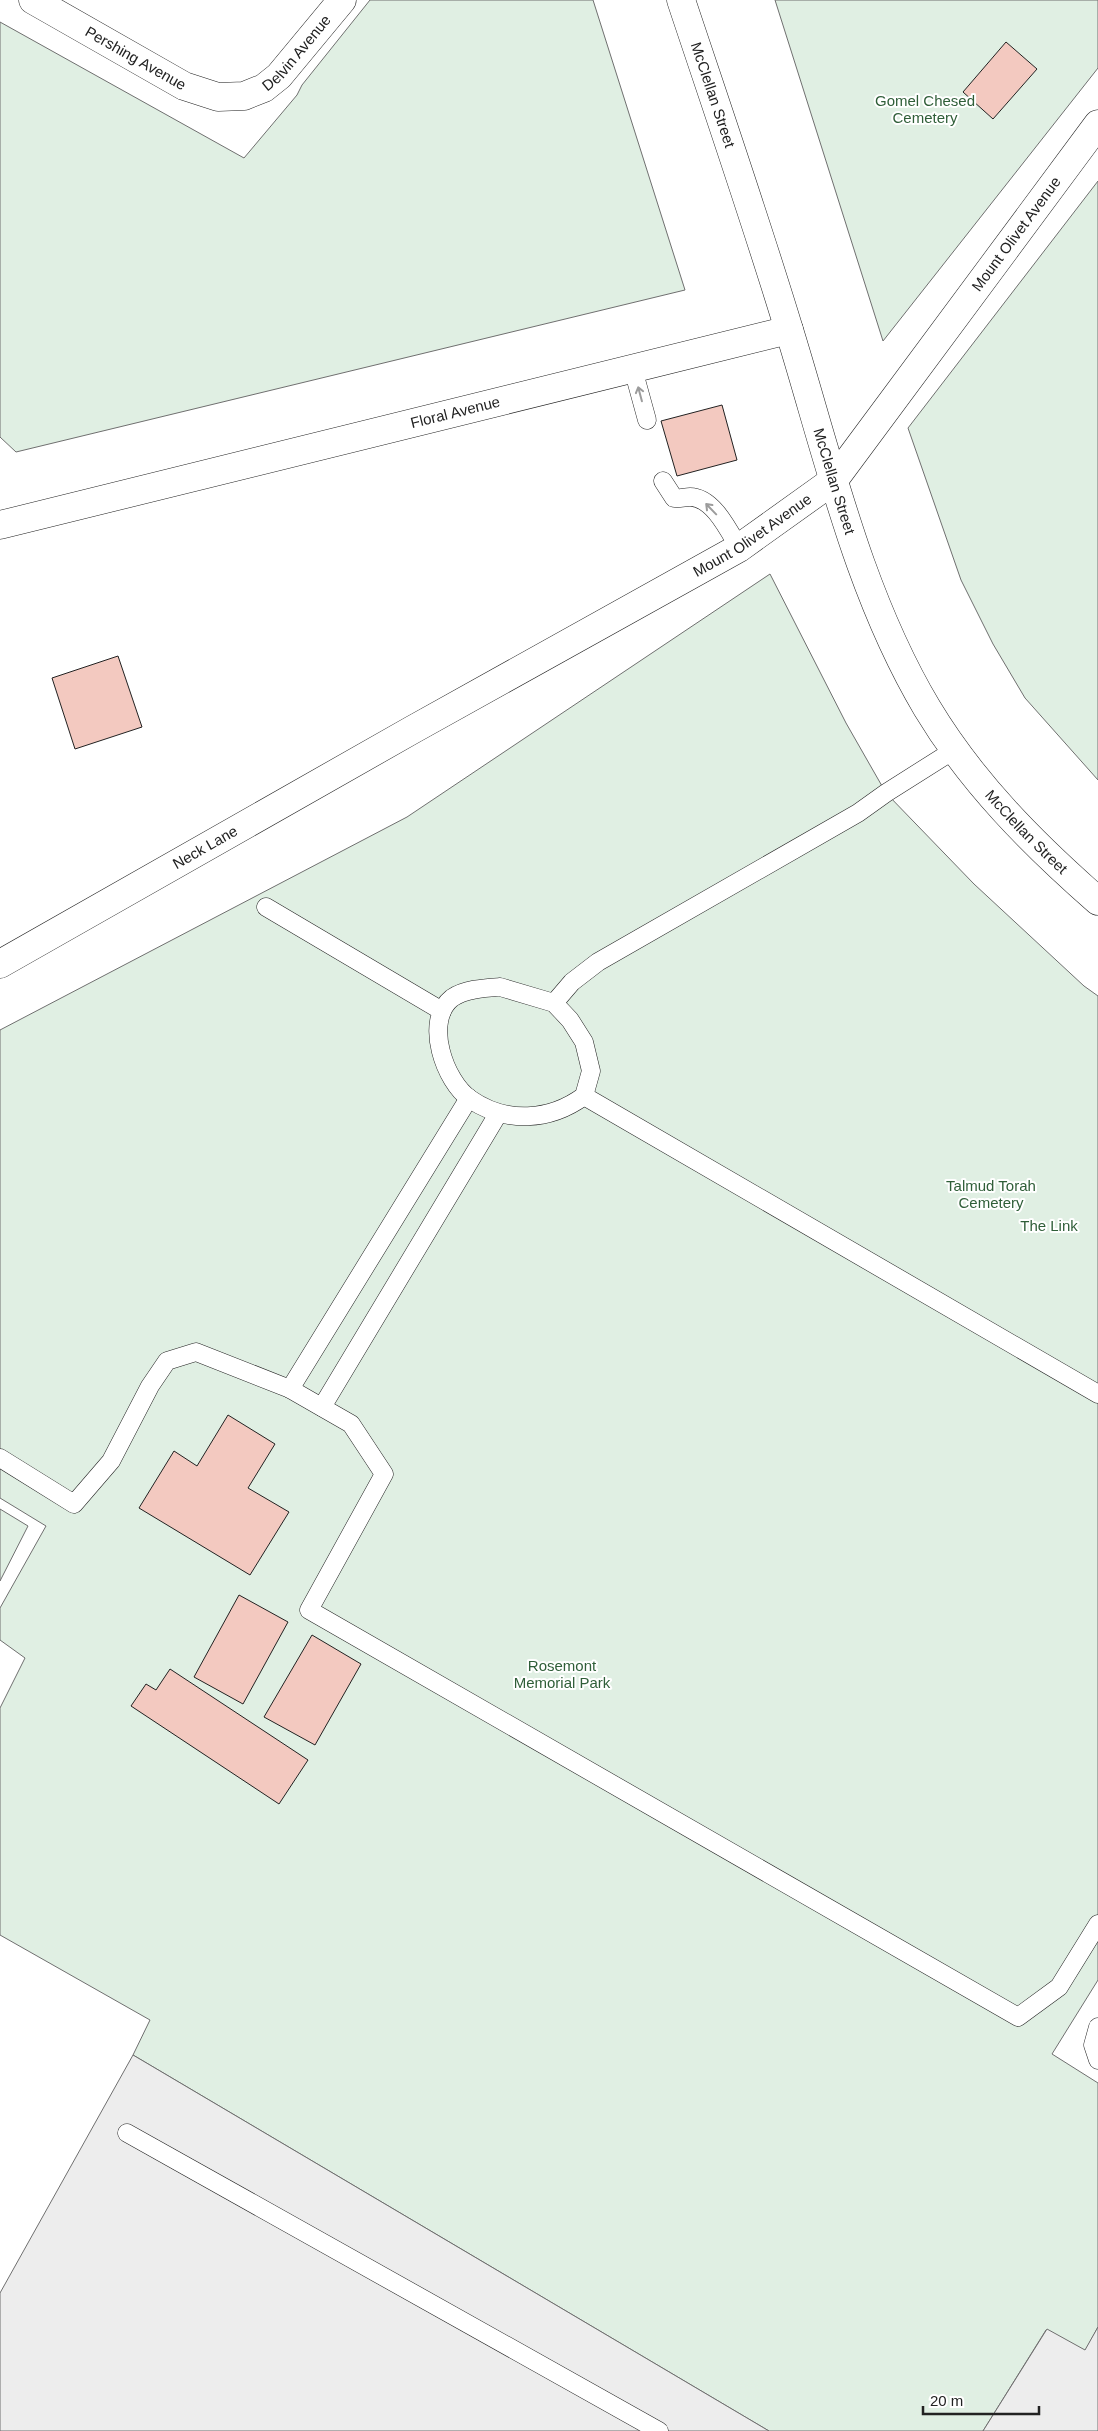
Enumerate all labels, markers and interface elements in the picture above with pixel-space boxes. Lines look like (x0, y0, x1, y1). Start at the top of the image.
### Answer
street label: Delvin Avenue (258, 11, 334, 94)
street label: Pershing Avenue (82, 23, 189, 93)
street label: McClellan Street (688, 40, 739, 150)
park label: Gomel Chesed Cemetery (875, 92, 975, 126)
street label: Mount Olivet Avenue (968, 173, 1064, 294)
one-way arrow (635, 387, 644, 403)
street label: Floral Avenue (409, 393, 502, 431)
street label: McClellan Street (810, 426, 859, 537)
street label: Mount Olivet Avenue (690, 490, 814, 580)
one-way arrow (705, 502, 717, 515)
street label: McClellan Street (982, 786, 1072, 878)
street label: Neck Lane (170, 822, 240, 872)
park label: Talmud Torah Cemetery (946, 1177, 1036, 1211)
park label: The Link (1020, 1217, 1078, 1234)
park label: Rosemont Memorial Park (514, 1657, 611, 1691)
scale bar (923, 2384, 1039, 2416)
text: 20 m (930, 2392, 963, 2409)

